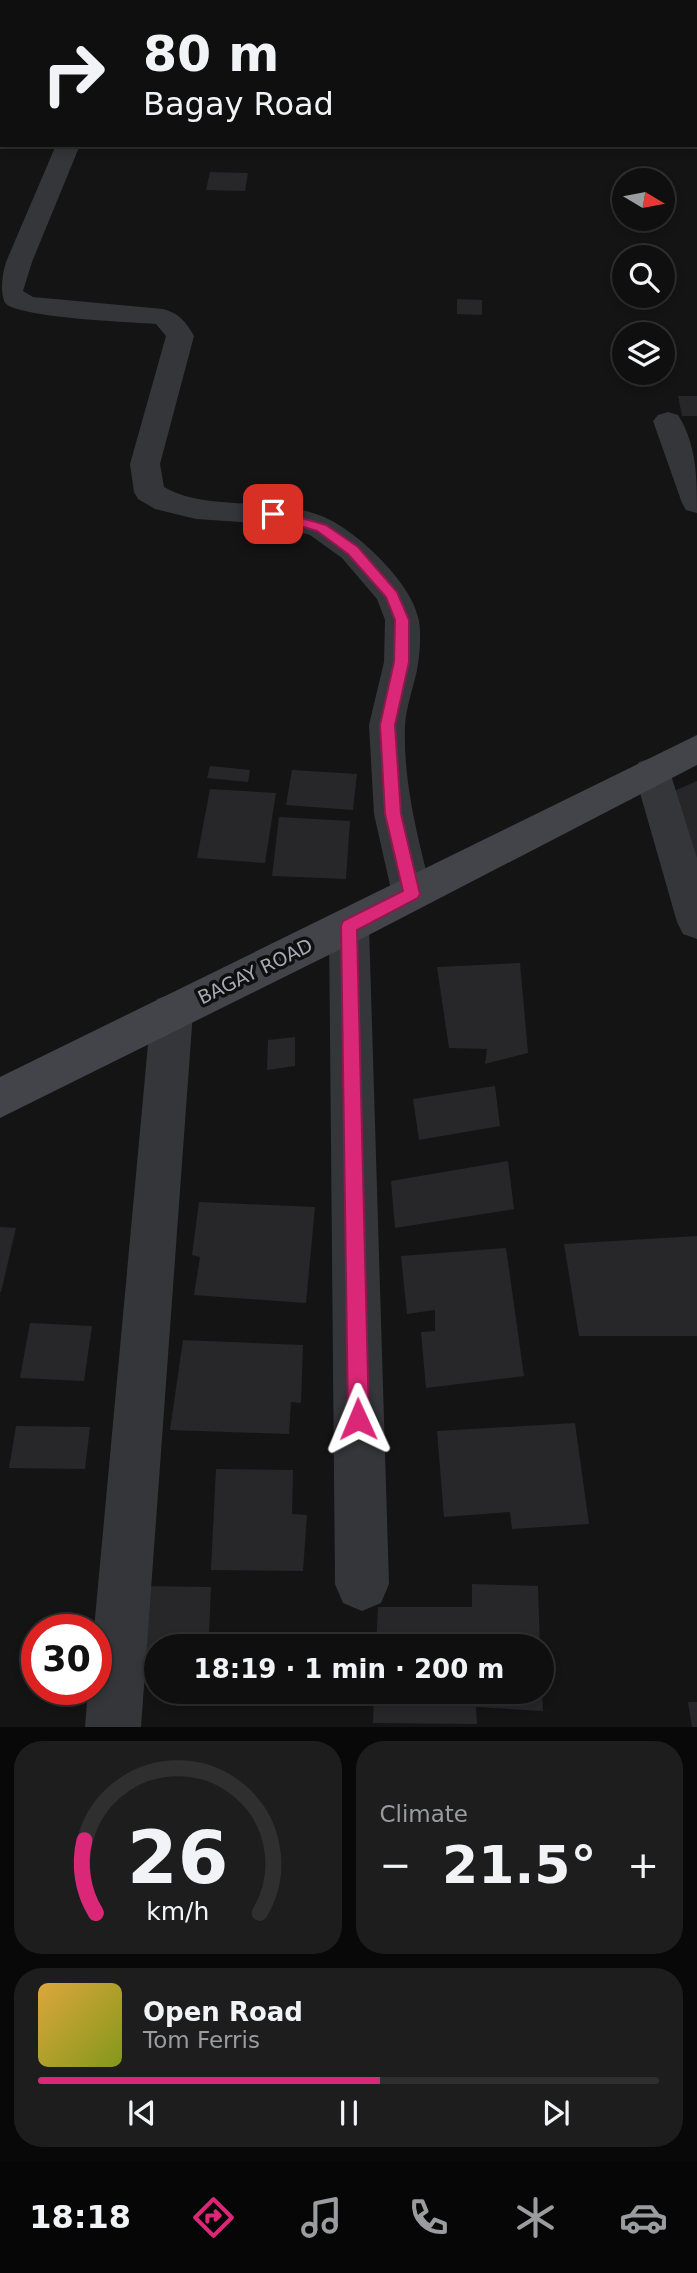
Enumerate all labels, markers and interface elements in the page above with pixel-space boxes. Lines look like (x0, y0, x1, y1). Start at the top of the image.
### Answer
text: 80 m (143, 26, 279, 83)
icon: right (28, 28, 119, 119)
text: Bagay Road (143, 85, 334, 123)
north arrow (612, 168, 676, 231)
map controls (612, 168, 675, 385)
button: search (612, 245, 675, 308)
button: layers (612, 322, 675, 385)
pin (243, 484, 303, 544)
icon: arrive (254, 495, 292, 533)
street label: BAGAY ROAD (194, 934, 316, 1008)
position arrow (321, 1382, 395, 1456)
speed limit sign: 30 (21, 1614, 112, 1705)
text: 18:19 · 1 min · 200 m (194, 1654, 504, 1684)
text: Climate (380, 1801, 468, 1827)
text: 26 (127, 1816, 228, 1901)
text: 21.5° (442, 1835, 596, 1895)
text: − (380, 1843, 411, 1887)
text: + (627, 1843, 659, 1887)
text: km/h (146, 1897, 209, 1926)
text: Open Road (143, 1997, 303, 2027)
text: Tom Ferris (143, 2027, 260, 2053)
icon: previous (123, 2094, 161, 2132)
icon: pause (330, 2094, 368, 2132)
icon: next (537, 2094, 575, 2132)
icon: directions (189, 2193, 238, 2242)
icon: music (297, 2193, 346, 2242)
icon: phone (404, 2193, 453, 2242)
icon: climate (511, 2193, 560, 2242)
icon: car (619, 2193, 668, 2242)
text: 18:18 (29, 2198, 131, 2236)

